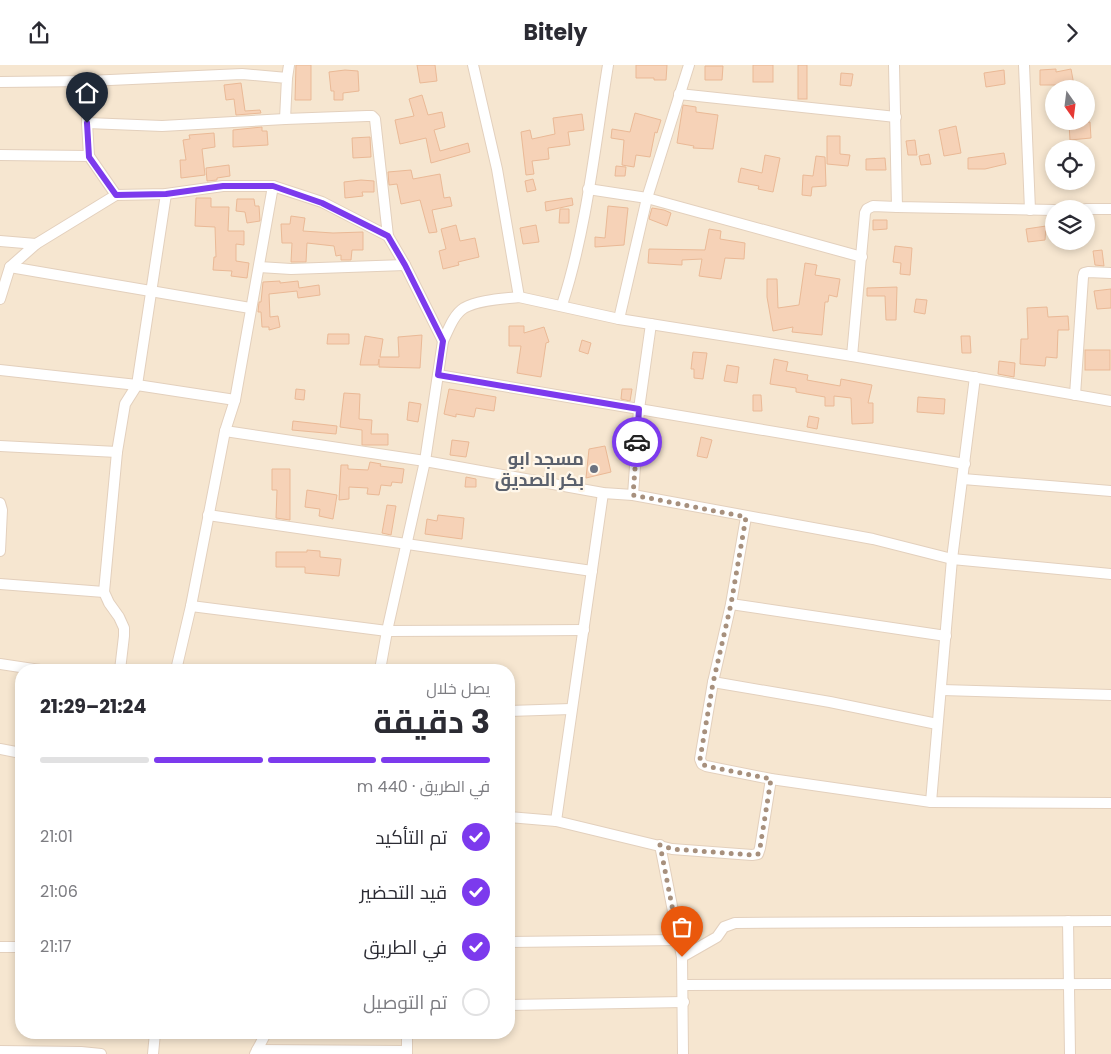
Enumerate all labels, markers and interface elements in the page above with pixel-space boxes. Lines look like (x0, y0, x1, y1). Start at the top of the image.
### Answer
text: Bitely (524, 17, 587, 48)
icon: share (25, 19, 53, 47)
icon: forward (1058, 19, 1086, 47)
pin (66, 72, 108, 123)
icon: home (73, 79, 101, 107)
north arrow (1045, 80, 1095, 130)
map controls (1045, 80, 1095, 250)
button: locate (1045, 140, 1095, 190)
button: layers (1045, 200, 1095, 250)
courier (612, 417, 662, 467)
icon: car (623, 428, 651, 456)
place label: مسجد ابو بكر الصديق (495, 446, 584, 492)
marker: مسجد ابو بكر الصديق (588, 463, 600, 475)
text: يصل خلال (426, 677, 490, 700)
text: 21:24–21:29 (40, 693, 146, 720)
text: 3 دقيقة (373, 699, 490, 744)
text: في الطريق · 440 m (357, 775, 490, 798)
icon: check (462, 823, 490, 851)
text: تم التأكيد (375, 824, 447, 851)
text: 21:01 (40, 825, 73, 848)
icon: check (462, 878, 490, 906)
text: قيد التحضير (360, 879, 447, 906)
text: 21:06 (40, 880, 78, 903)
pin (661, 906, 703, 957)
icon: bag (668, 913, 696, 941)
icon: check (462, 933, 490, 961)
text: في الطريق (364, 934, 447, 961)
text: 21:17 (40, 935, 72, 958)
text: تم التوصيل (363, 989, 447, 1016)

